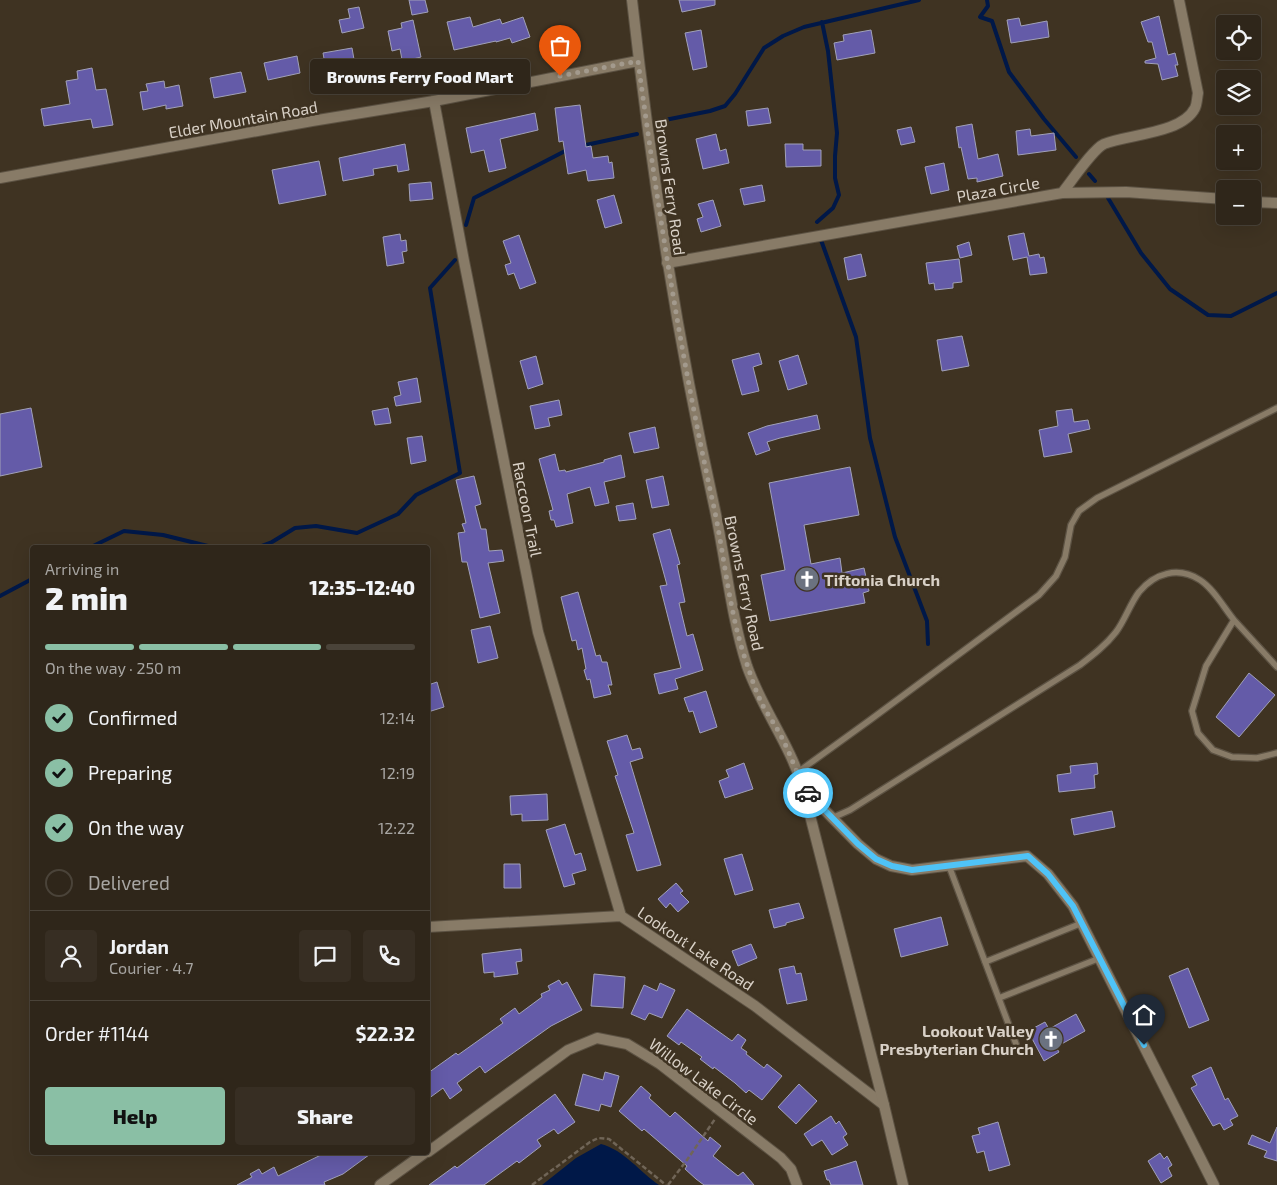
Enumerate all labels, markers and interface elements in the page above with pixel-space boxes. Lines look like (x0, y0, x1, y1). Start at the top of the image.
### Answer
map controls (1216, 15, 1261, 225)
button: locate (1216, 15, 1261, 60)
pin (539, 25, 581, 76)
icon: bag (546, 32, 574, 60)
callout: Browns Ferry Food Mart (310, 58, 530, 94)
text: Browns Ferry Food Mart (327, 67, 513, 86)
button: layers (1216, 70, 1261, 115)
street label: Elder Mountain Road (167, 97, 319, 141)
street label: Browns Ferry Road (652, 118, 690, 256)
button: + (1216, 125, 1261, 170)
street label: Plaza Circle (955, 172, 1041, 206)
button: − (1216, 180, 1261, 225)
street label: Raccoon Trail (509, 460, 547, 558)
street label: Browns Ferry Road (721, 514, 769, 652)
text: Arriving in (45, 559, 119, 578)
church icon: Tiftonia Church (794, 566, 820, 592)
place label: Tiftonia Church (824, 570, 940, 589)
text: 12:35–12:40 (309, 576, 415, 599)
text: 2 min (45, 578, 128, 616)
text: On the way · 250 m (45, 658, 181, 677)
icon: check (45, 704, 73, 732)
text: Confirmed (88, 706, 178, 729)
text: 12:14 (380, 708, 415, 727)
icon: check (45, 759, 73, 787)
text: Preparing (88, 761, 172, 784)
text: 12:19 (380, 763, 415, 782)
courier (783, 768, 833, 818)
icon: car (794, 779, 822, 807)
icon: check (45, 814, 73, 842)
text: On the way (88, 816, 184, 839)
text: 12:22 (378, 818, 415, 837)
text: Delivered (88, 871, 170, 894)
street label: Lookout Lake Road (634, 902, 758, 994)
button: person (45, 930, 97, 982)
button: chat (299, 930, 351, 982)
button: phone (363, 930, 415, 982)
text: Jordan (109, 935, 169, 958)
text: Courier · 4.7 (109, 958, 193, 977)
pin (1123, 994, 1165, 1045)
icon: home (1130, 1001, 1158, 1029)
place label: Lookout Valley Presbyterian Church (879, 1021, 1034, 1059)
text: Order #1144 (45, 1022, 149, 1045)
text: $22.32 (355, 1022, 415, 1045)
church icon: Lookout Valley Presbyterian Church (1038, 1026, 1064, 1052)
street label: Willow Lake Circle (646, 1034, 762, 1128)
button: Help (45, 1087, 225, 1145)
button: Share (235, 1087, 415, 1145)

